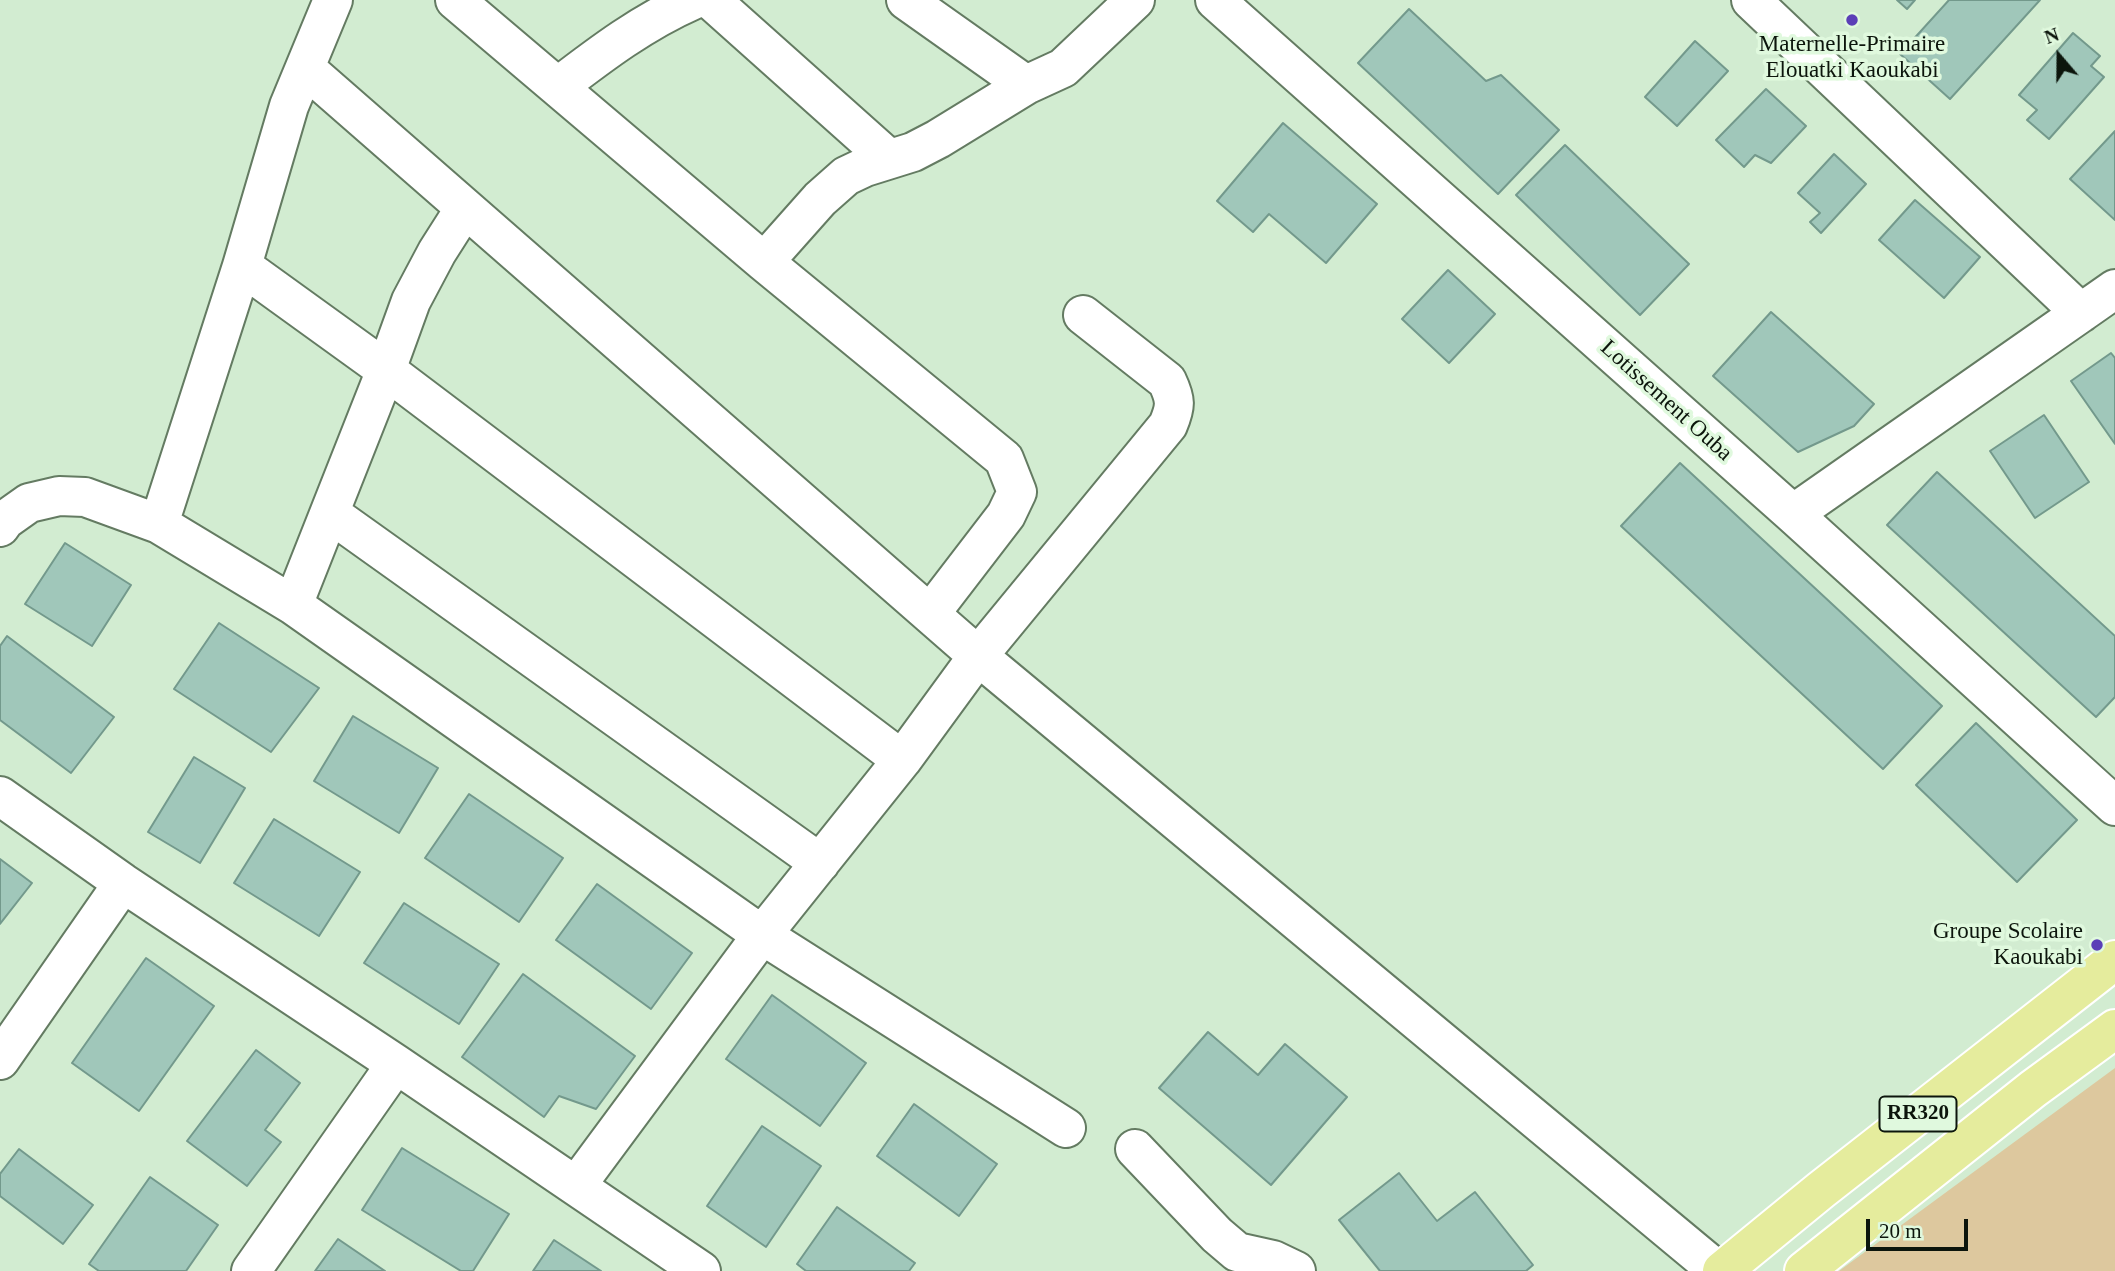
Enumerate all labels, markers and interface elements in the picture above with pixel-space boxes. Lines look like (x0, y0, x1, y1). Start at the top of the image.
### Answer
marker: Maternelle-Primaire Elouatki Kaoukabi (1844, 12, 1860, 28)
north arrow (2024, 21, 2094, 91)
text: N (2042, 24, 2062, 48)
place label: Maternelle-Primaire Elouatki Kaoukabi (1759, 31, 1945, 85)
street label: Lotissement Ouba (1594, 335, 1738, 467)
place label: Groupe Scolaire Kaoukabi (1933, 918, 2083, 972)
marker: Groupe Scolaire Kaoukabi (2089, 937, 2105, 953)
road number: RR320 (1880, 1096, 1956, 1132)
scale bar (1870, 1204, 1972, 1248)
text: 20 m (1879, 1219, 1922, 1243)

